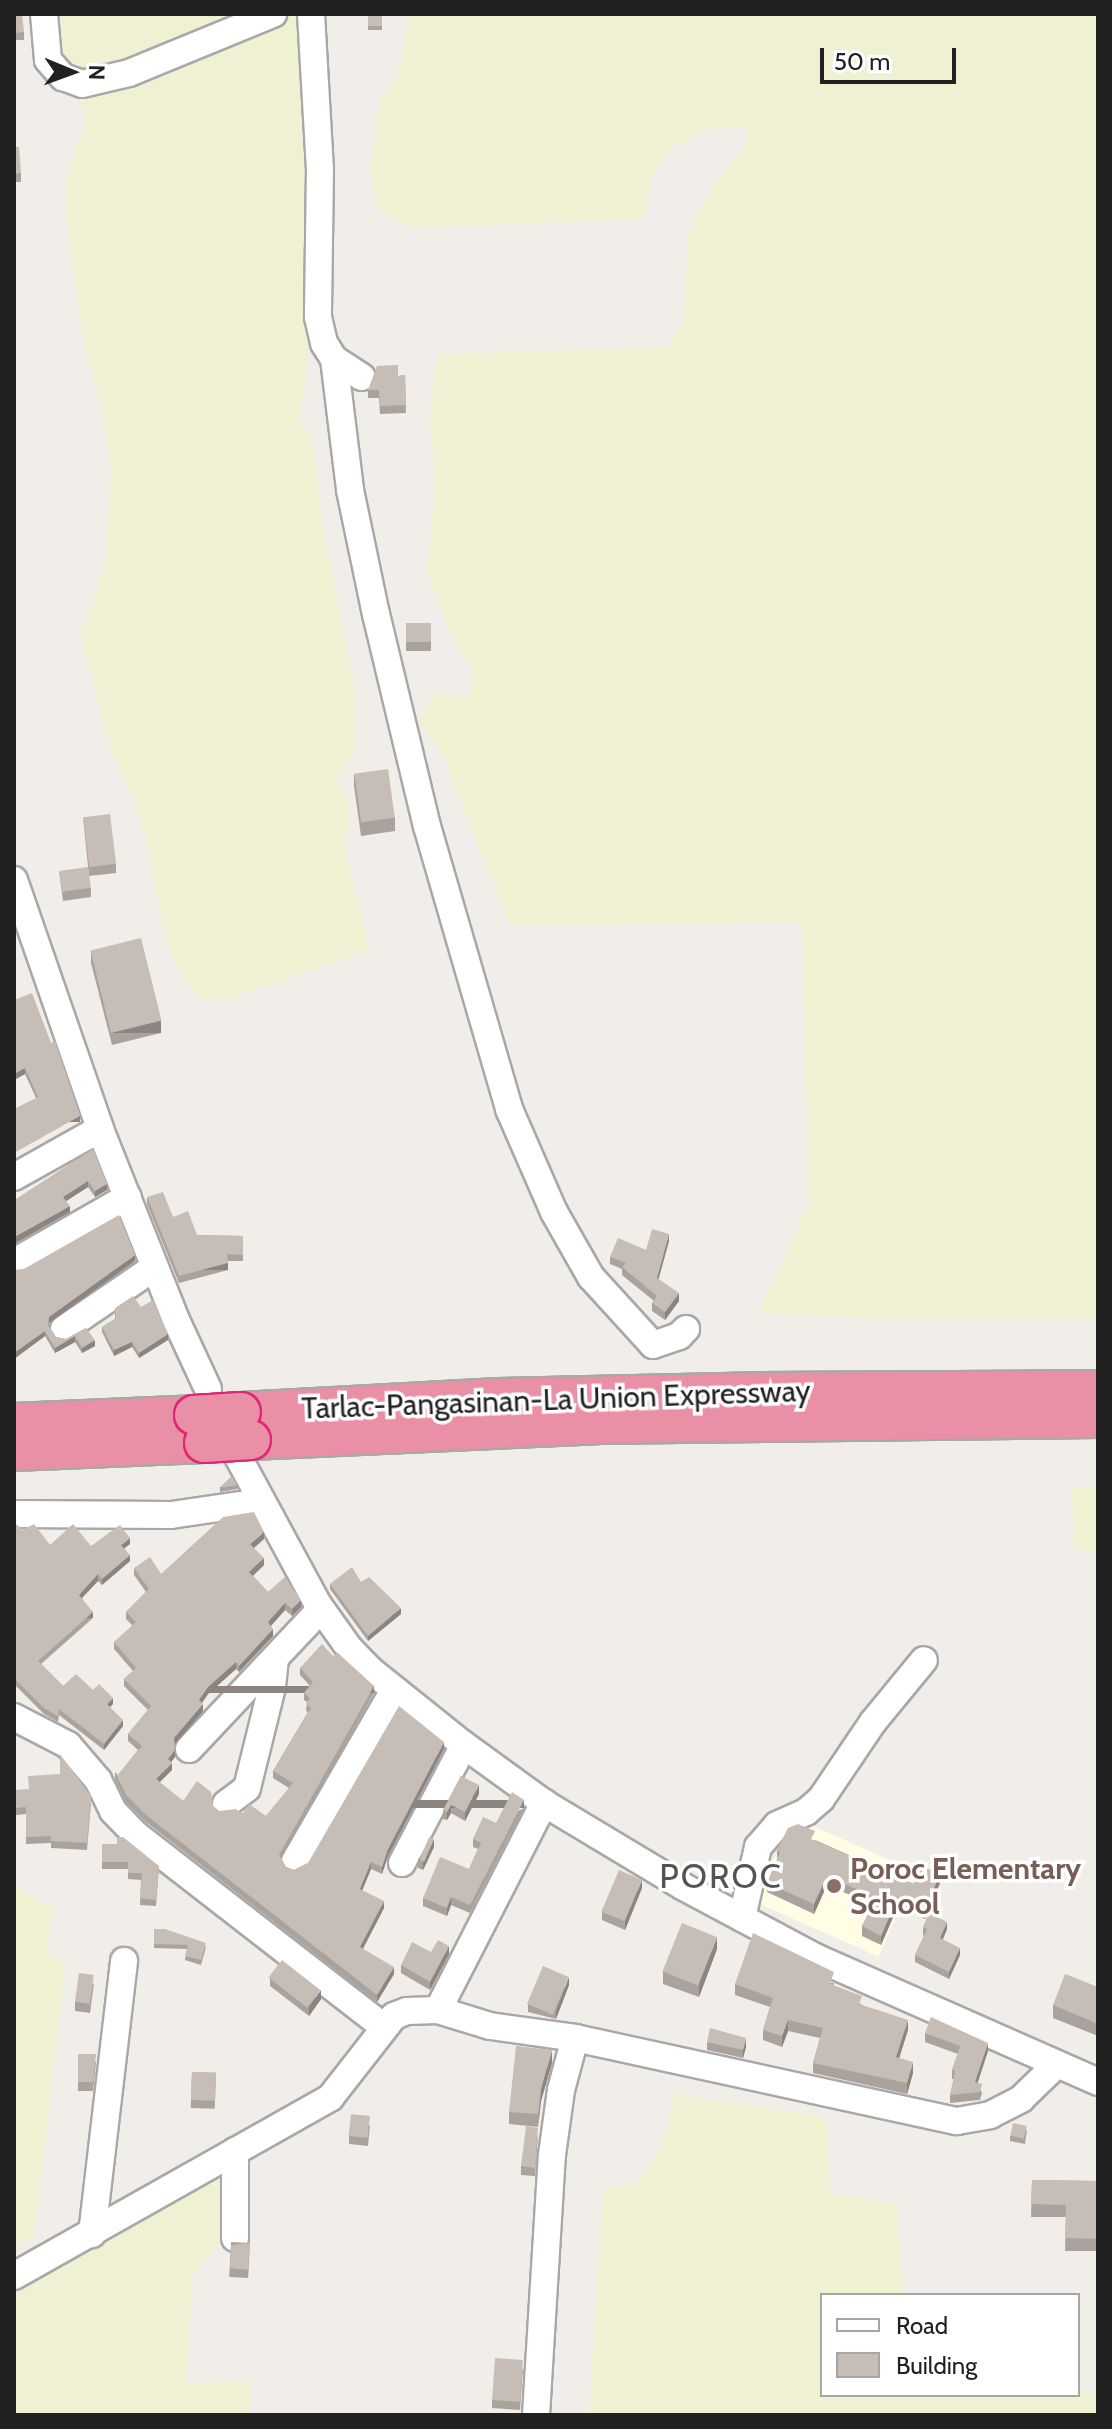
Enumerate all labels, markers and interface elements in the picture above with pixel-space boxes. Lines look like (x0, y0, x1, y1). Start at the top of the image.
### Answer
north arrow (32, 32, 112, 112)
scale bar (824, 32, 960, 82)
text: 50 m (834, 47, 890, 76)
text: N (83, 64, 110, 80)
street label: Tarlac-Pangasinan-La Union Expressway (301, 1373, 811, 1427)
place label: Poroc Elementary School (850, 1851, 1081, 1922)
district label: POROC (659, 1857, 783, 1897)
marker: Poroc Elementary School (825, 1877, 843, 1895)
legend (820, 2293, 1080, 2397)
text: Road (896, 2311, 948, 2340)
text: Building (896, 2351, 977, 2380)

